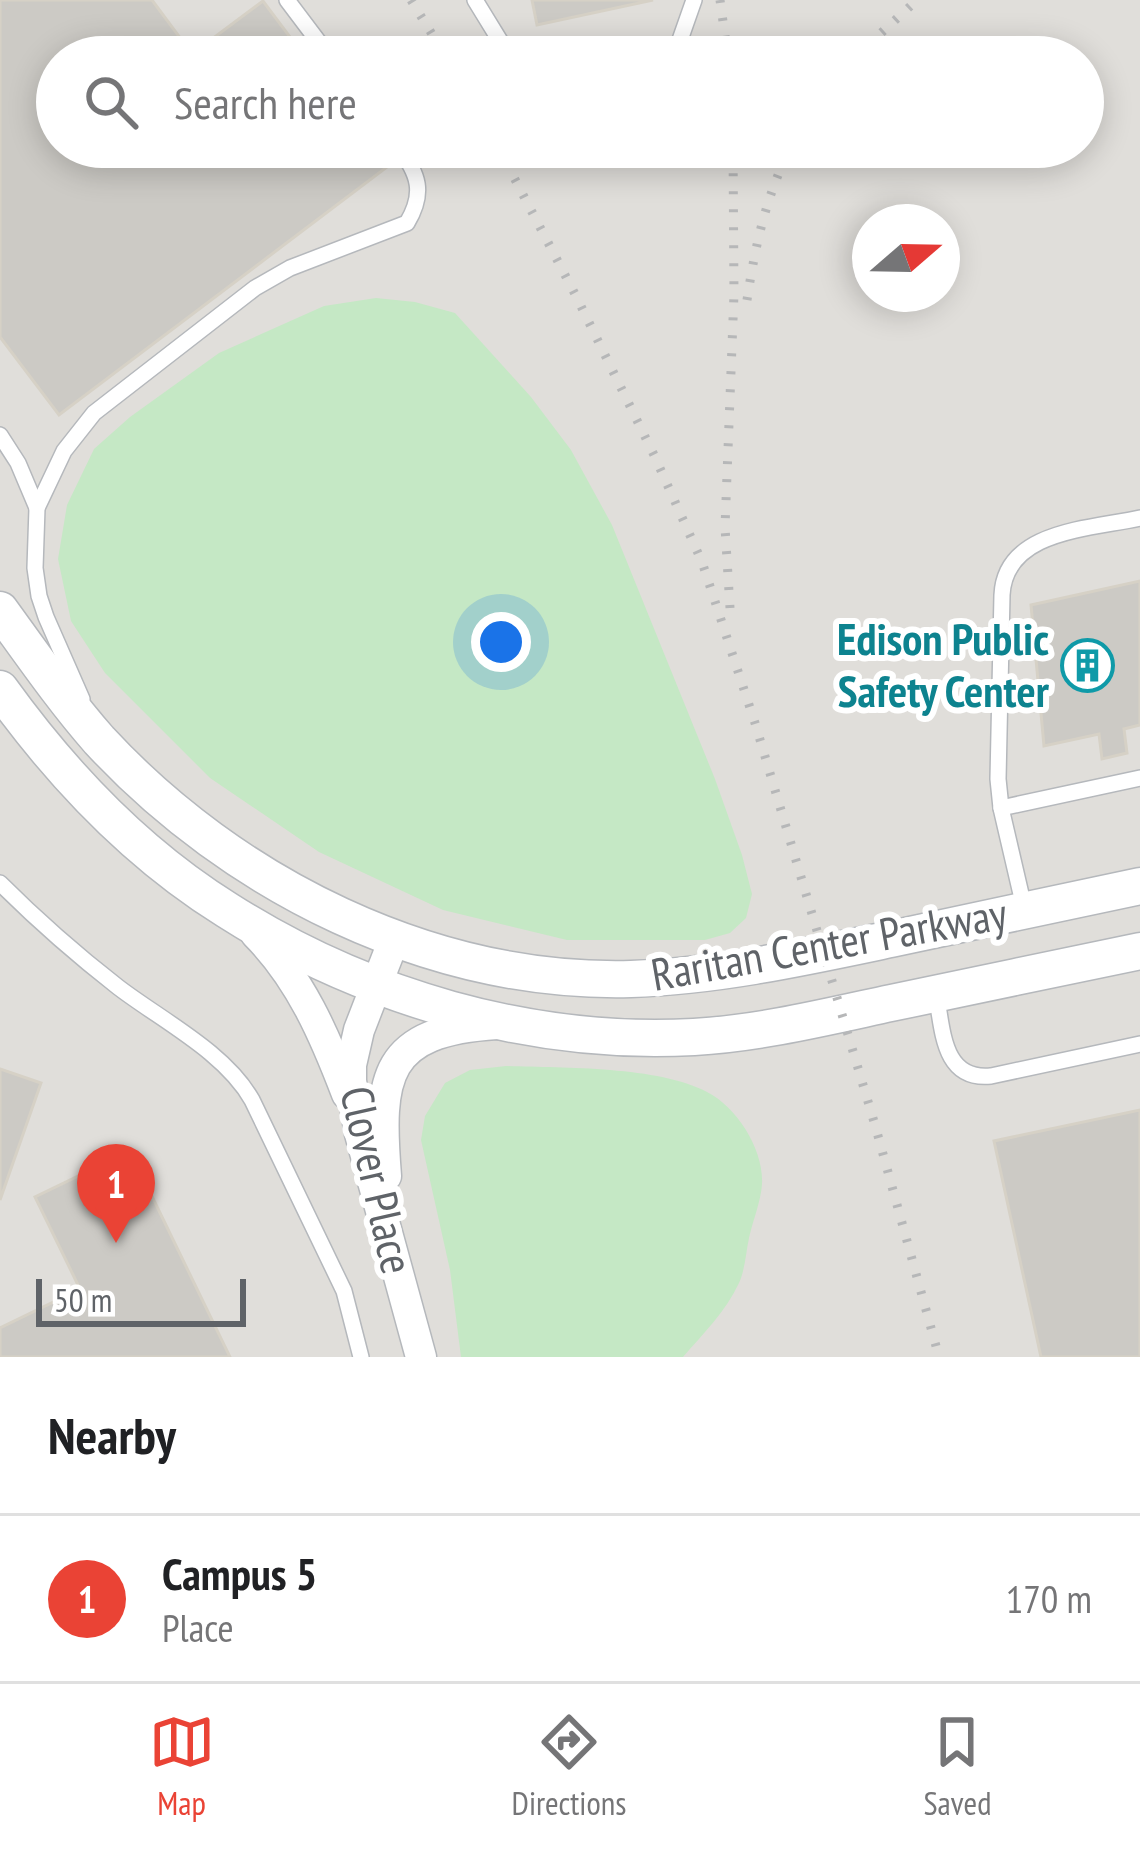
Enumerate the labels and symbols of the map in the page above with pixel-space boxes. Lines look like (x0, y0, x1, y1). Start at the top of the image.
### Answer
north arrow (852, 204, 960, 312)
place label: Edison Public Safety Center (837, 609, 1050, 719)
your location (471, 612, 531, 672)
building icon: Edison Public Safety Center (1060, 637, 1116, 693)
street label: Raritan Center Parkway (647, 883, 1011, 1003)
street label: Clover Place (328, 1080, 428, 1279)
pin: 1 (77, 1144, 155, 1243)
scale bar (36, 1273, 246, 1326)

